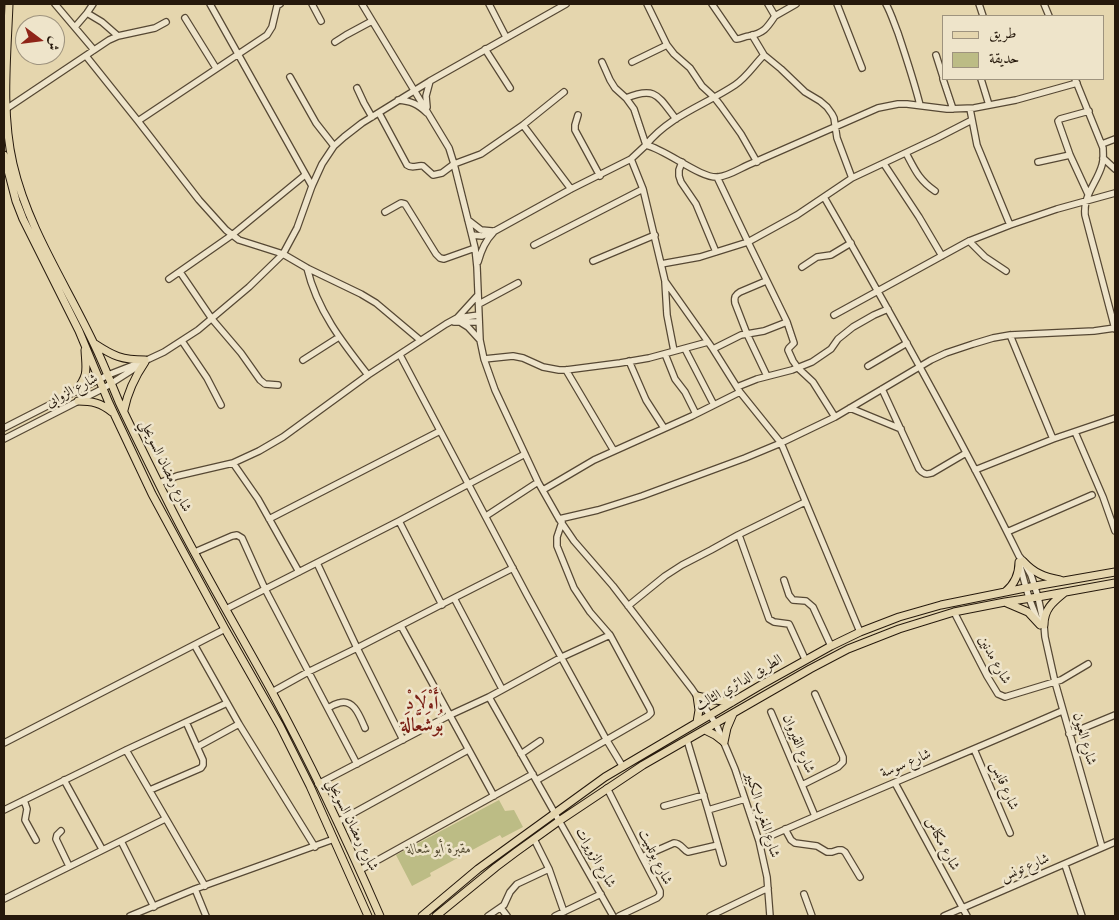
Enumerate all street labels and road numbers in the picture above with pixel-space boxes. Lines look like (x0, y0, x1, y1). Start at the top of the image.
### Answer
street label: شارع الزوابى (43, 370, 101, 412)
street label: شارع رمضان السويحلي (135, 417, 195, 515)
street label: شارع مدنين (974, 633, 1014, 687)
street label: الطريق الدائري الثالث (693, 651, 785, 715)
street label: شارع العيون (1068, 711, 1100, 767)
street label: شارع القيروان (778, 712, 818, 776)
street label: شارع سوسة (878, 746, 934, 782)
street label: شارع قابس (986, 759, 1022, 813)
street label: شارع المغرب الكبير (741, 770, 783, 860)
street label: شارع رمضان السويحلي (322, 776, 382, 874)
street label: شارع مكناس (921, 814, 963, 874)
street label: شارع الزويرات (571, 825, 619, 891)
street label: شارع بوتلميت (634, 826, 676, 888)
street label: شارع تونس (998, 850, 1052, 886)

